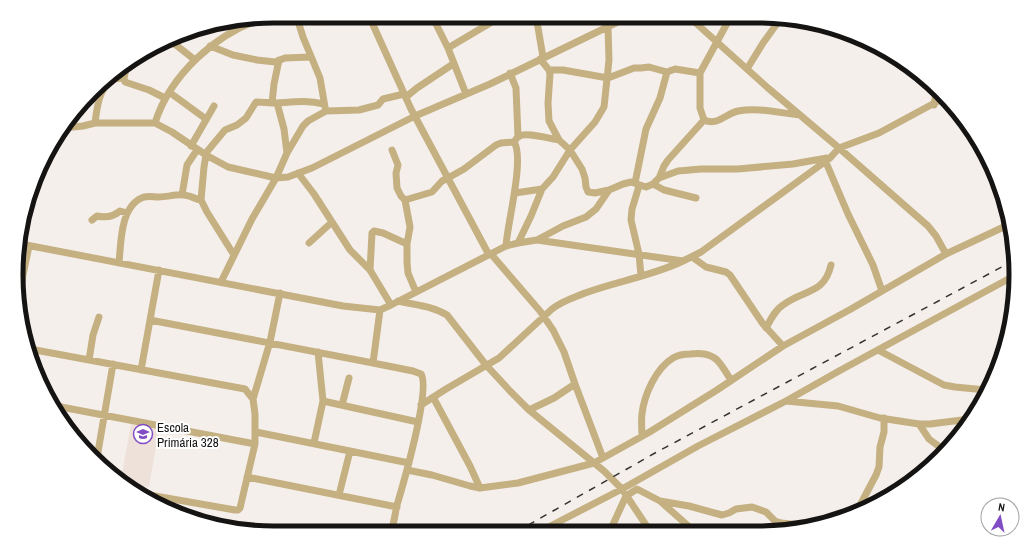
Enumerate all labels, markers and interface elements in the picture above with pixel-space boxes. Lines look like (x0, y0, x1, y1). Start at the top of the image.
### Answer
place label: Escola Primária 328 (157, 419, 219, 451)
school or university icon: Escola Primária 328 (132, 423, 154, 445)
north arrow (980, 497, 1020, 537)
text: N (997, 500, 1006, 515)

